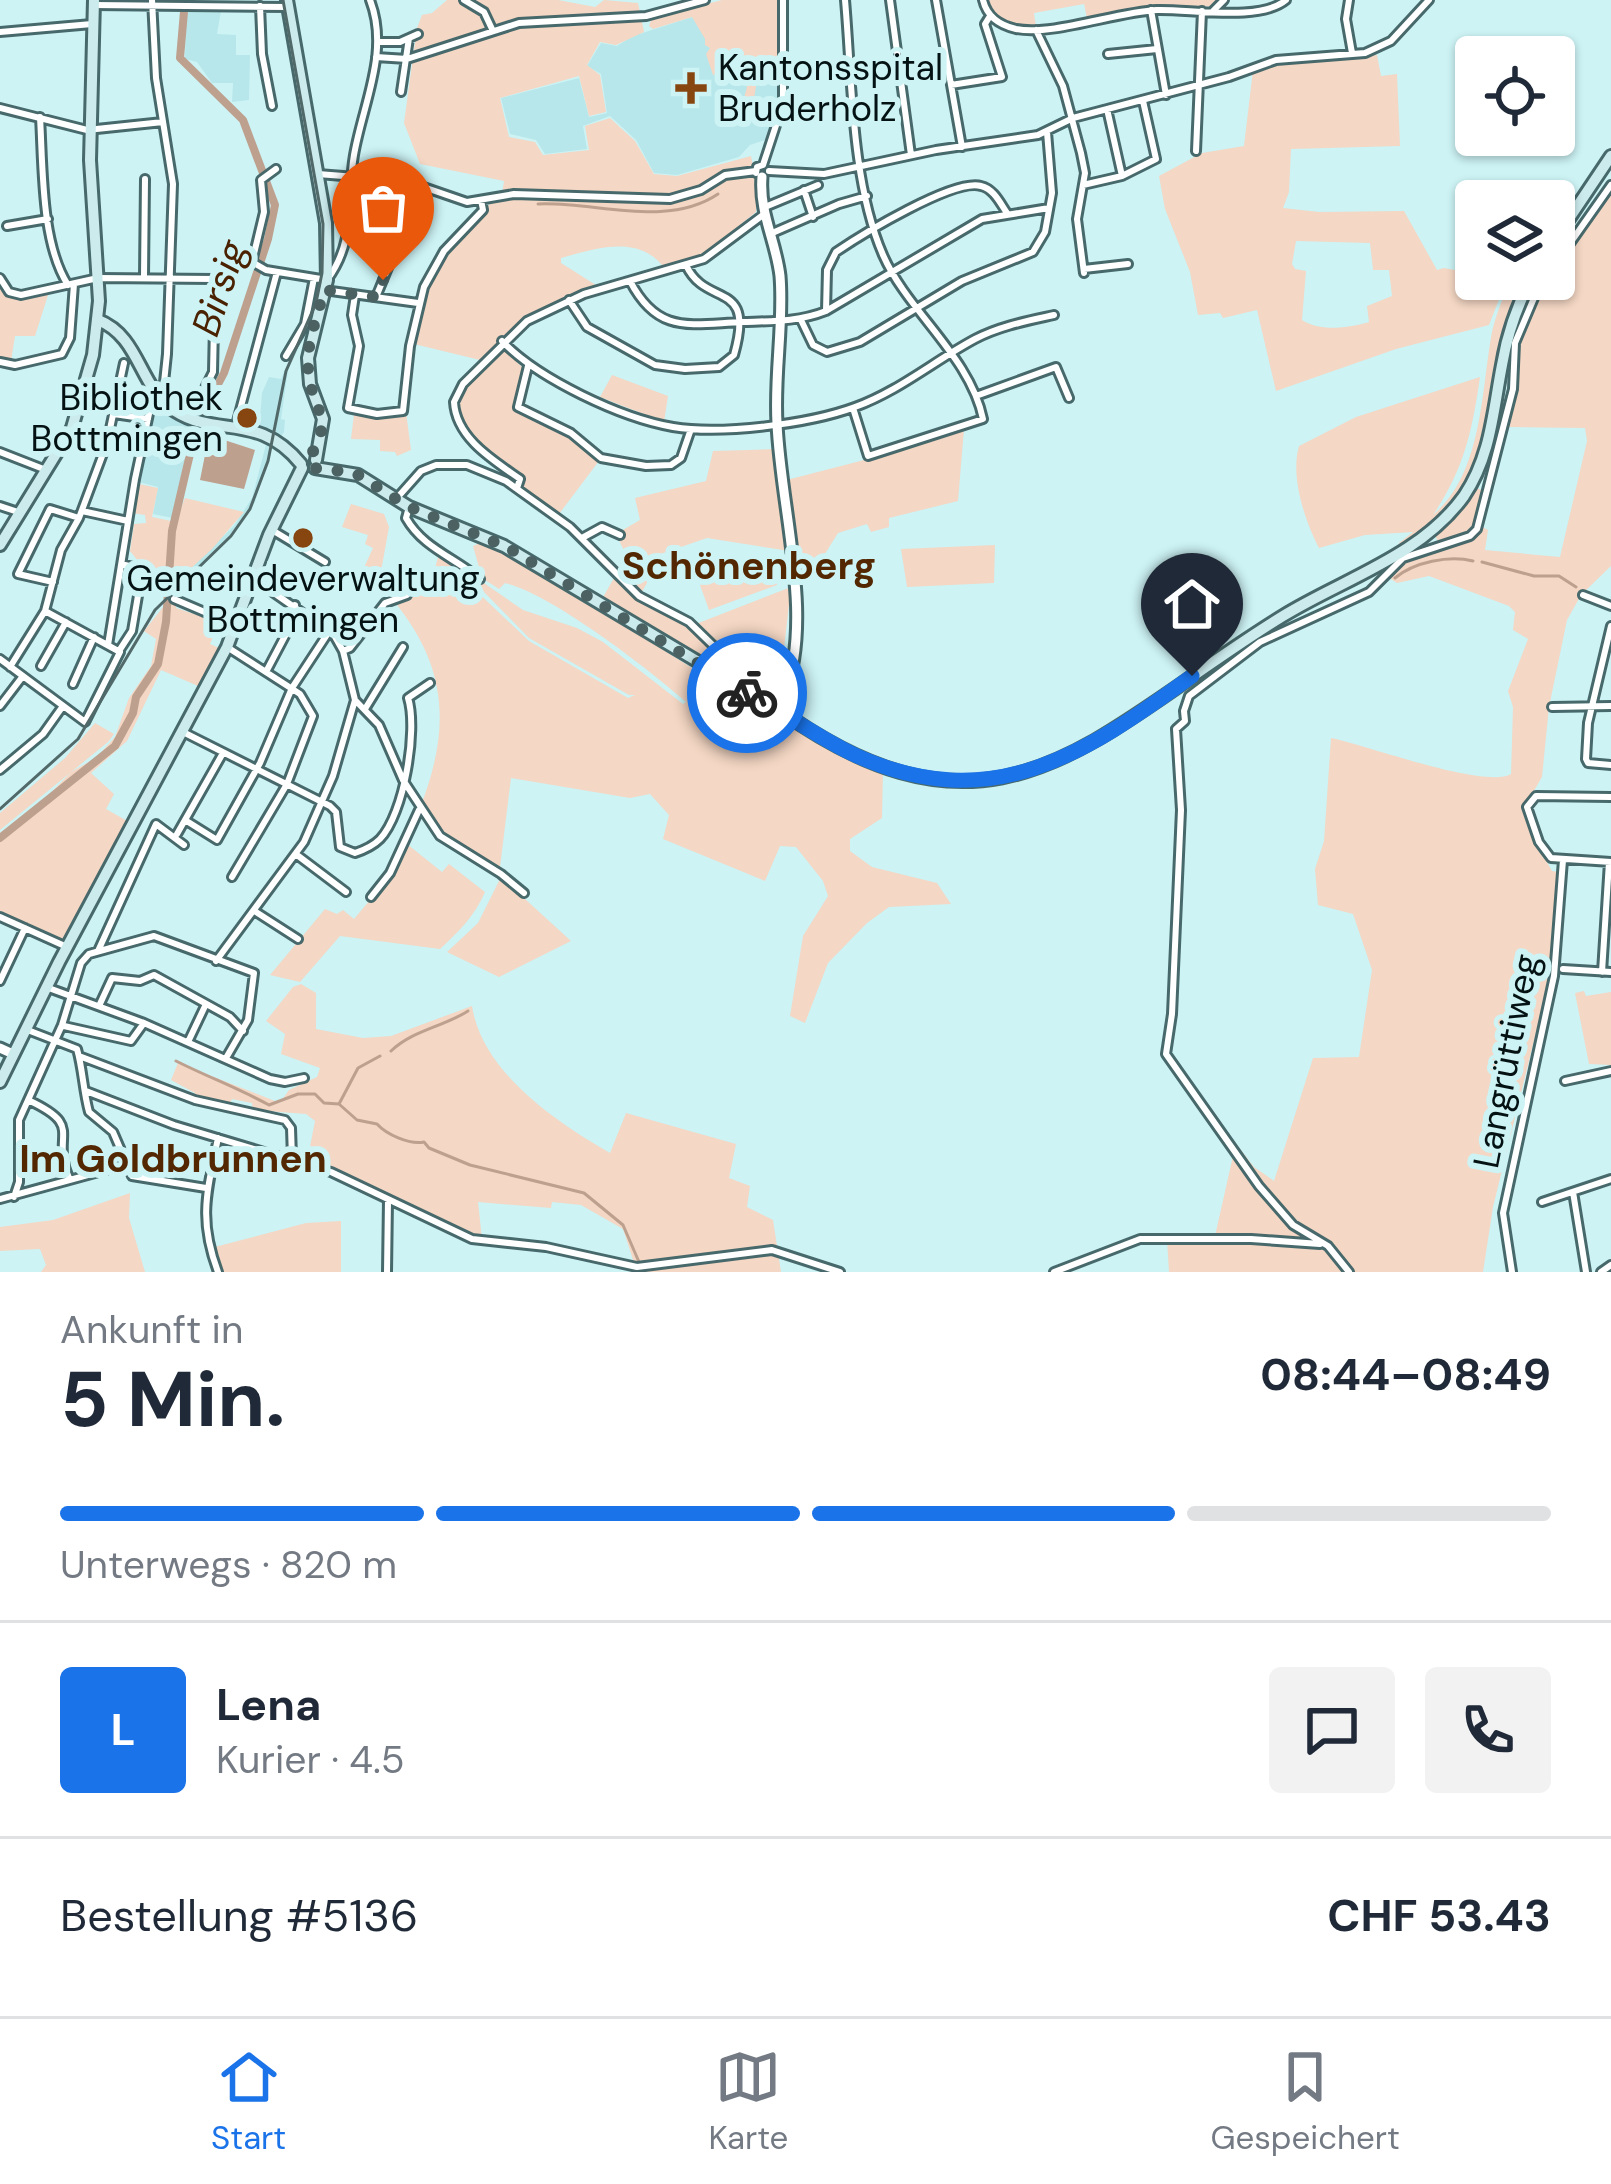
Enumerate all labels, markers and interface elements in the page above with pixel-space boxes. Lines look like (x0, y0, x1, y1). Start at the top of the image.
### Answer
map controls (1455, 36, 1575, 300)
button: locate (1455, 36, 1575, 156)
place label: Kantonsspital Bruderholz (718, 44, 943, 132)
marker: Kantonsspital Bruderholz (675, 72, 707, 104)
pin (332, 157, 434, 280)
icon: bag (350, 175, 416, 241)
button: layers (1455, 180, 1575, 300)
water label: Birsig (180, 232, 259, 343)
place label: Bibliothek Bottmingen (31, 374, 223, 462)
marker: Bibliothek Bottmingen (234, 405, 260, 431)
marker: Gemeindeverwaltung Bottmingen (290, 525, 316, 551)
district label: Schönenberg (622, 540, 876, 591)
pin (1141, 553, 1243, 676)
place label: Gemeindeverwaltung Bottmingen (126, 555, 480, 643)
icon: home (1159, 571, 1225, 637)
courier (687, 633, 807, 753)
icon: bike (714, 660, 780, 726)
street label: Langrüttiweg (1462, 950, 1550, 1172)
district label: Im Goldbrunnen (19, 1133, 327, 1184)
text: Ankunft in (60, 1304, 243, 1355)
text: 08:44–08:49 (1260, 1345, 1551, 1404)
text: 5 Min. (60, 1349, 285, 1450)
text: Unterwegs · 820 m (60, 1539, 397, 1590)
button: chat (1269, 1667, 1395, 1793)
button: phone (1425, 1667, 1551, 1793)
text: Lena (216, 1675, 321, 1734)
text: L (110, 1700, 136, 1759)
text: Kurier · 4.5 (216, 1734, 405, 1785)
text: Bestellung #5136 (60, 1886, 418, 1945)
text: CHF 53.43 (1327, 1886, 1551, 1945)
tab: Start (211, 2044, 286, 2159)
tab: Karte (708, 2044, 788, 2159)
tab: Gespeichert (1211, 2044, 1400, 2159)

